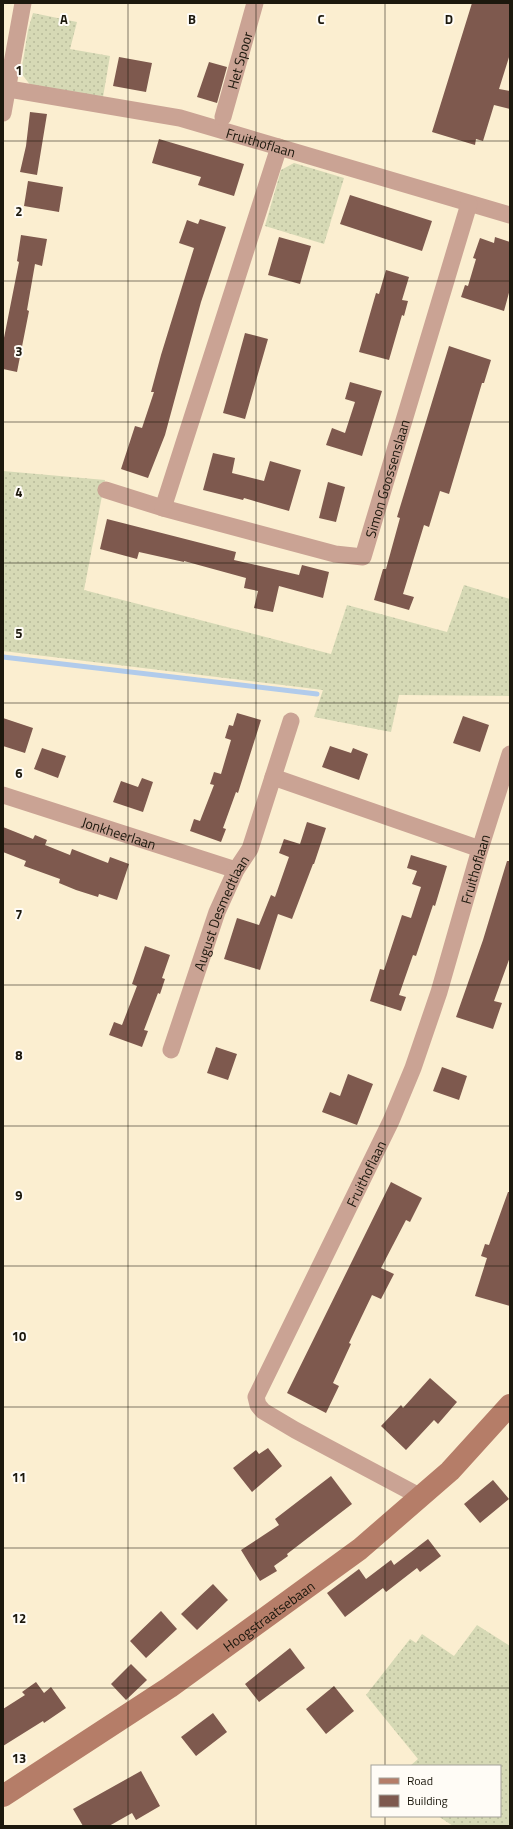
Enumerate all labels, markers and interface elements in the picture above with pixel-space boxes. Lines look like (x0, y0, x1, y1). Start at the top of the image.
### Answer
text: A (60, 9, 68, 29)
text: B (188, 9, 196, 29)
text: C (317, 9, 325, 29)
text: D (445, 9, 453, 29)
street label: Het Spoor (221, 29, 257, 91)
text: 1 (15, 60, 23, 80)
street label: Fruithoflaan (224, 122, 298, 162)
text: 2 (15, 201, 23, 221)
text: 3 (15, 341, 23, 361)
street label: Simon Goossenslaan (359, 417, 414, 540)
text: 4 (15, 482, 23, 502)
text: 5 (15, 623, 23, 643)
text: 6 (15, 763, 23, 783)
street label: Jonkheerlaan (79, 811, 159, 854)
street label: Fruithoflaan (454, 831, 495, 906)
street label: August Desmedtlaan (188, 851, 254, 973)
text: 7 (15, 904, 23, 924)
text: 8 (15, 1045, 23, 1065)
street label: Fruithoflaan (340, 1136, 391, 1210)
text: 9 (15, 1185, 23, 1205)
text: 10 (12, 1326, 26, 1346)
text: 11 (12, 1467, 26, 1487)
street label: Hoogstraatsebaan (218, 1575, 319, 1656)
text: 12 (12, 1608, 26, 1628)
text: 13 (12, 1748, 26, 1768)
legend (371, 1765, 501, 1817)
text: Road (407, 1771, 433, 1790)
text: Building (407, 1791, 448, 1810)

